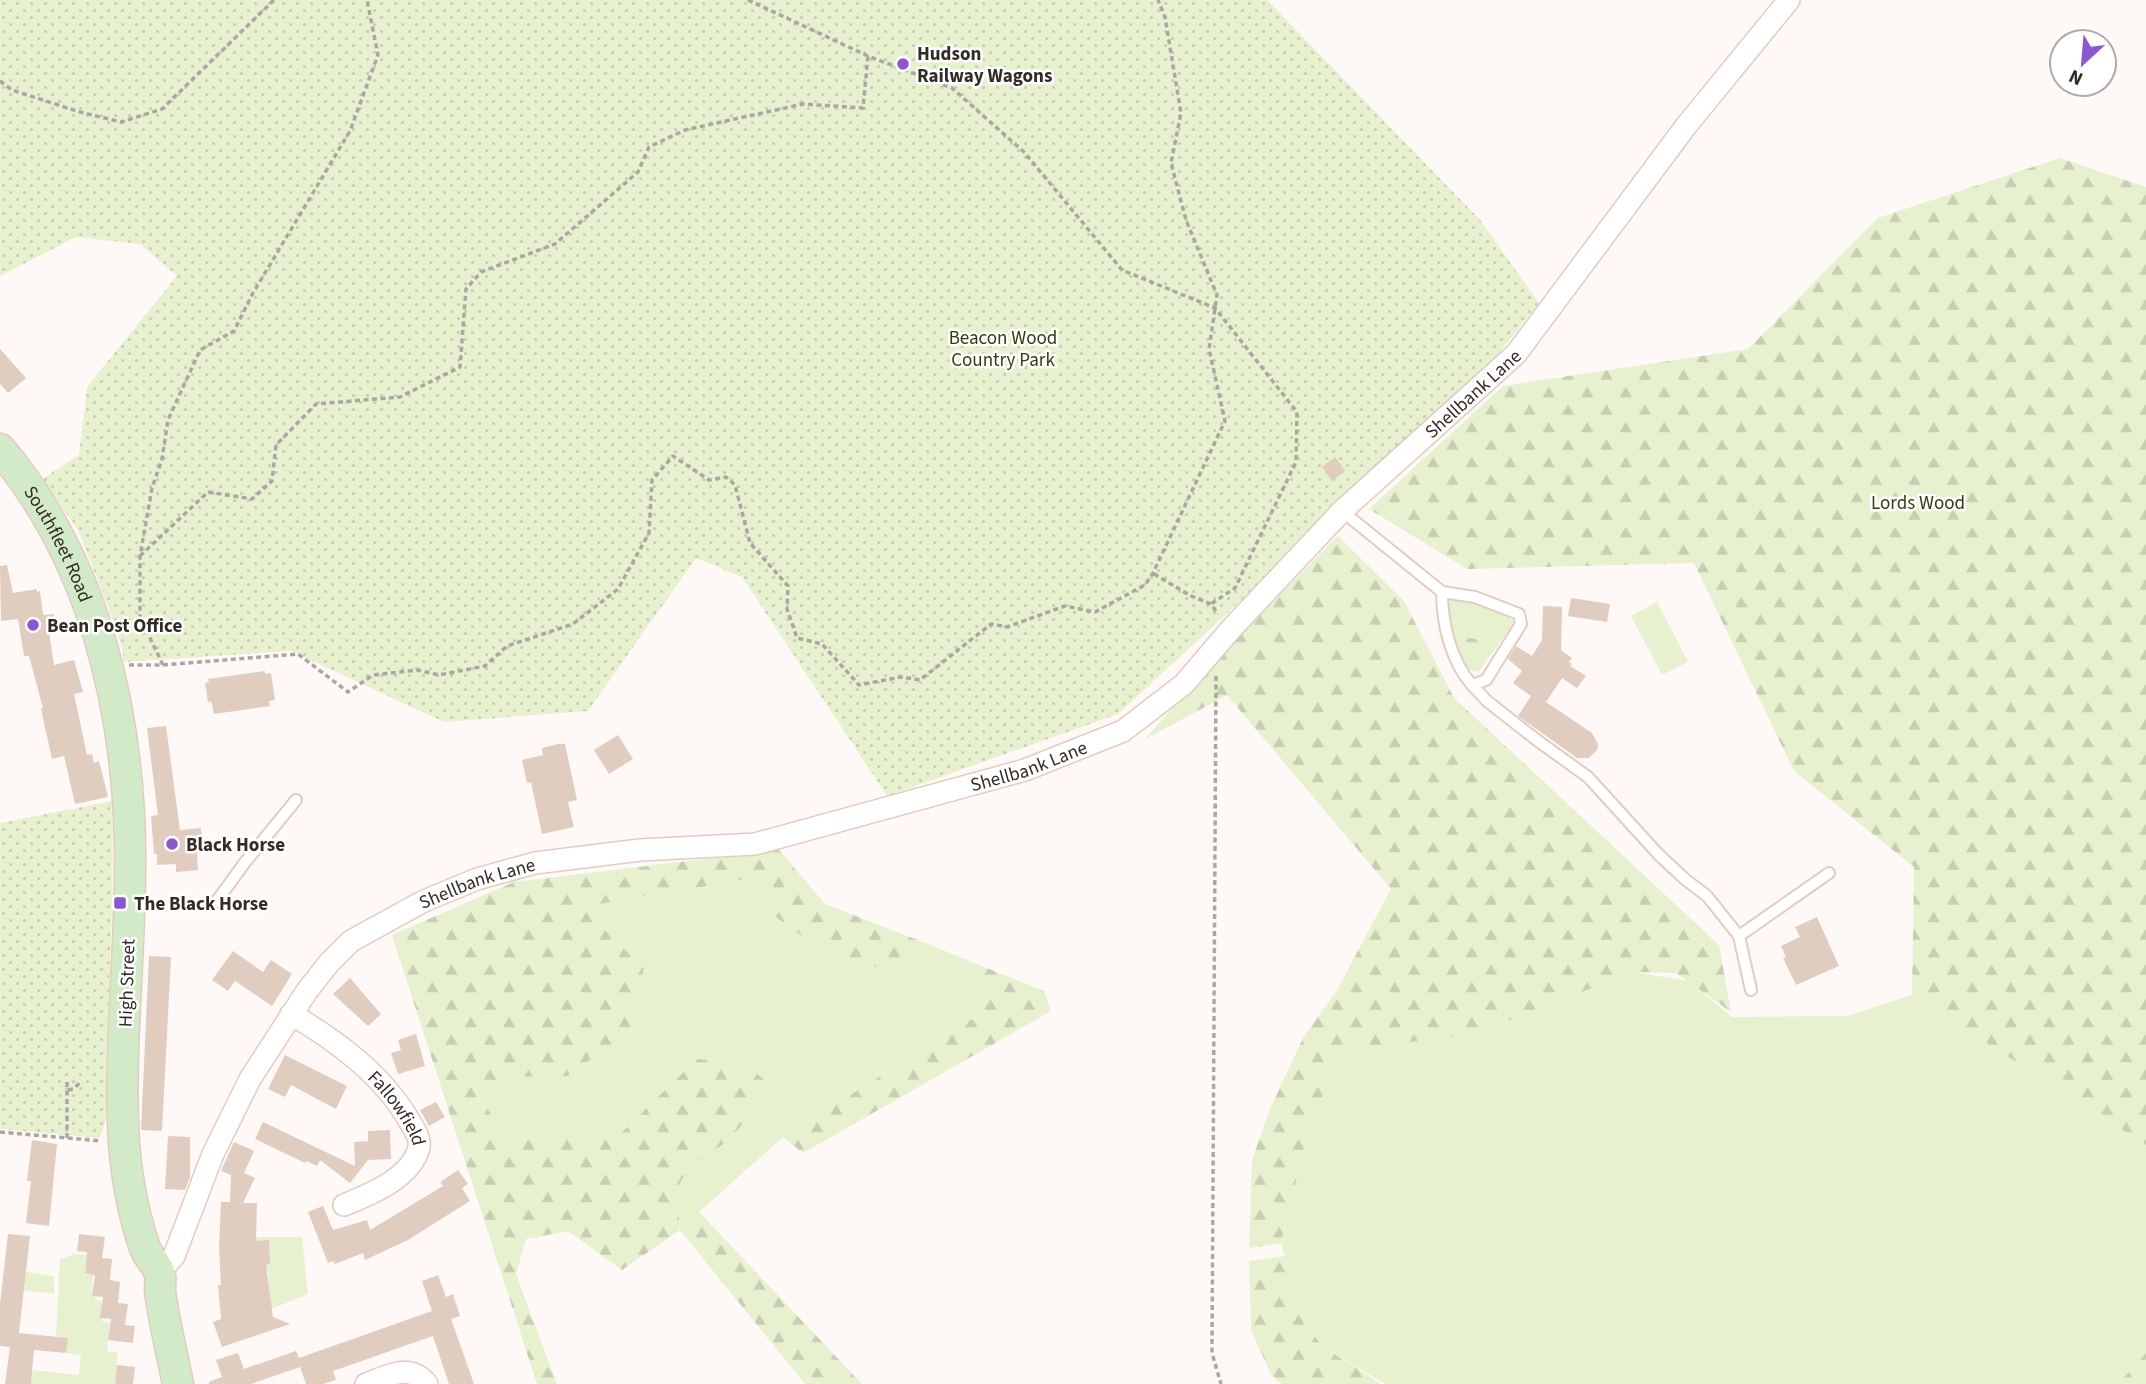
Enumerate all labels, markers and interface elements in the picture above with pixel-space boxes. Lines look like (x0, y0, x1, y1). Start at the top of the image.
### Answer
north arrow (2048, 28, 2118, 98)
place label: Hudson Railway Wagons (917, 41, 1052, 90)
marker: Hudson Railway Wagons (895, 56, 911, 72)
text: N (2065, 62, 2088, 92)
park label: Beacon Wood Country Park (949, 325, 1057, 374)
street label: Shellbank Lane (1419, 344, 1528, 445)
street label: Southfleet Road (17, 481, 98, 606)
park label: Lords Wood (1871, 490, 1965, 517)
place label: Bean Post Office (47, 613, 182, 640)
marker: Bean Post Office (25, 617, 41, 633)
street label: Shellbank Lane (968, 735, 1091, 799)
place label: Black Horse (186, 832, 285, 859)
marker: Black Horse (164, 836, 180, 852)
street label: Shellbank Lane (415, 852, 538, 917)
place label: The Black Horse (134, 891, 268, 918)
marker: The Black Horse (112, 895, 128, 911)
street label: High Street (112, 938, 143, 1028)
street label: Fallowfield (361, 1065, 432, 1148)

